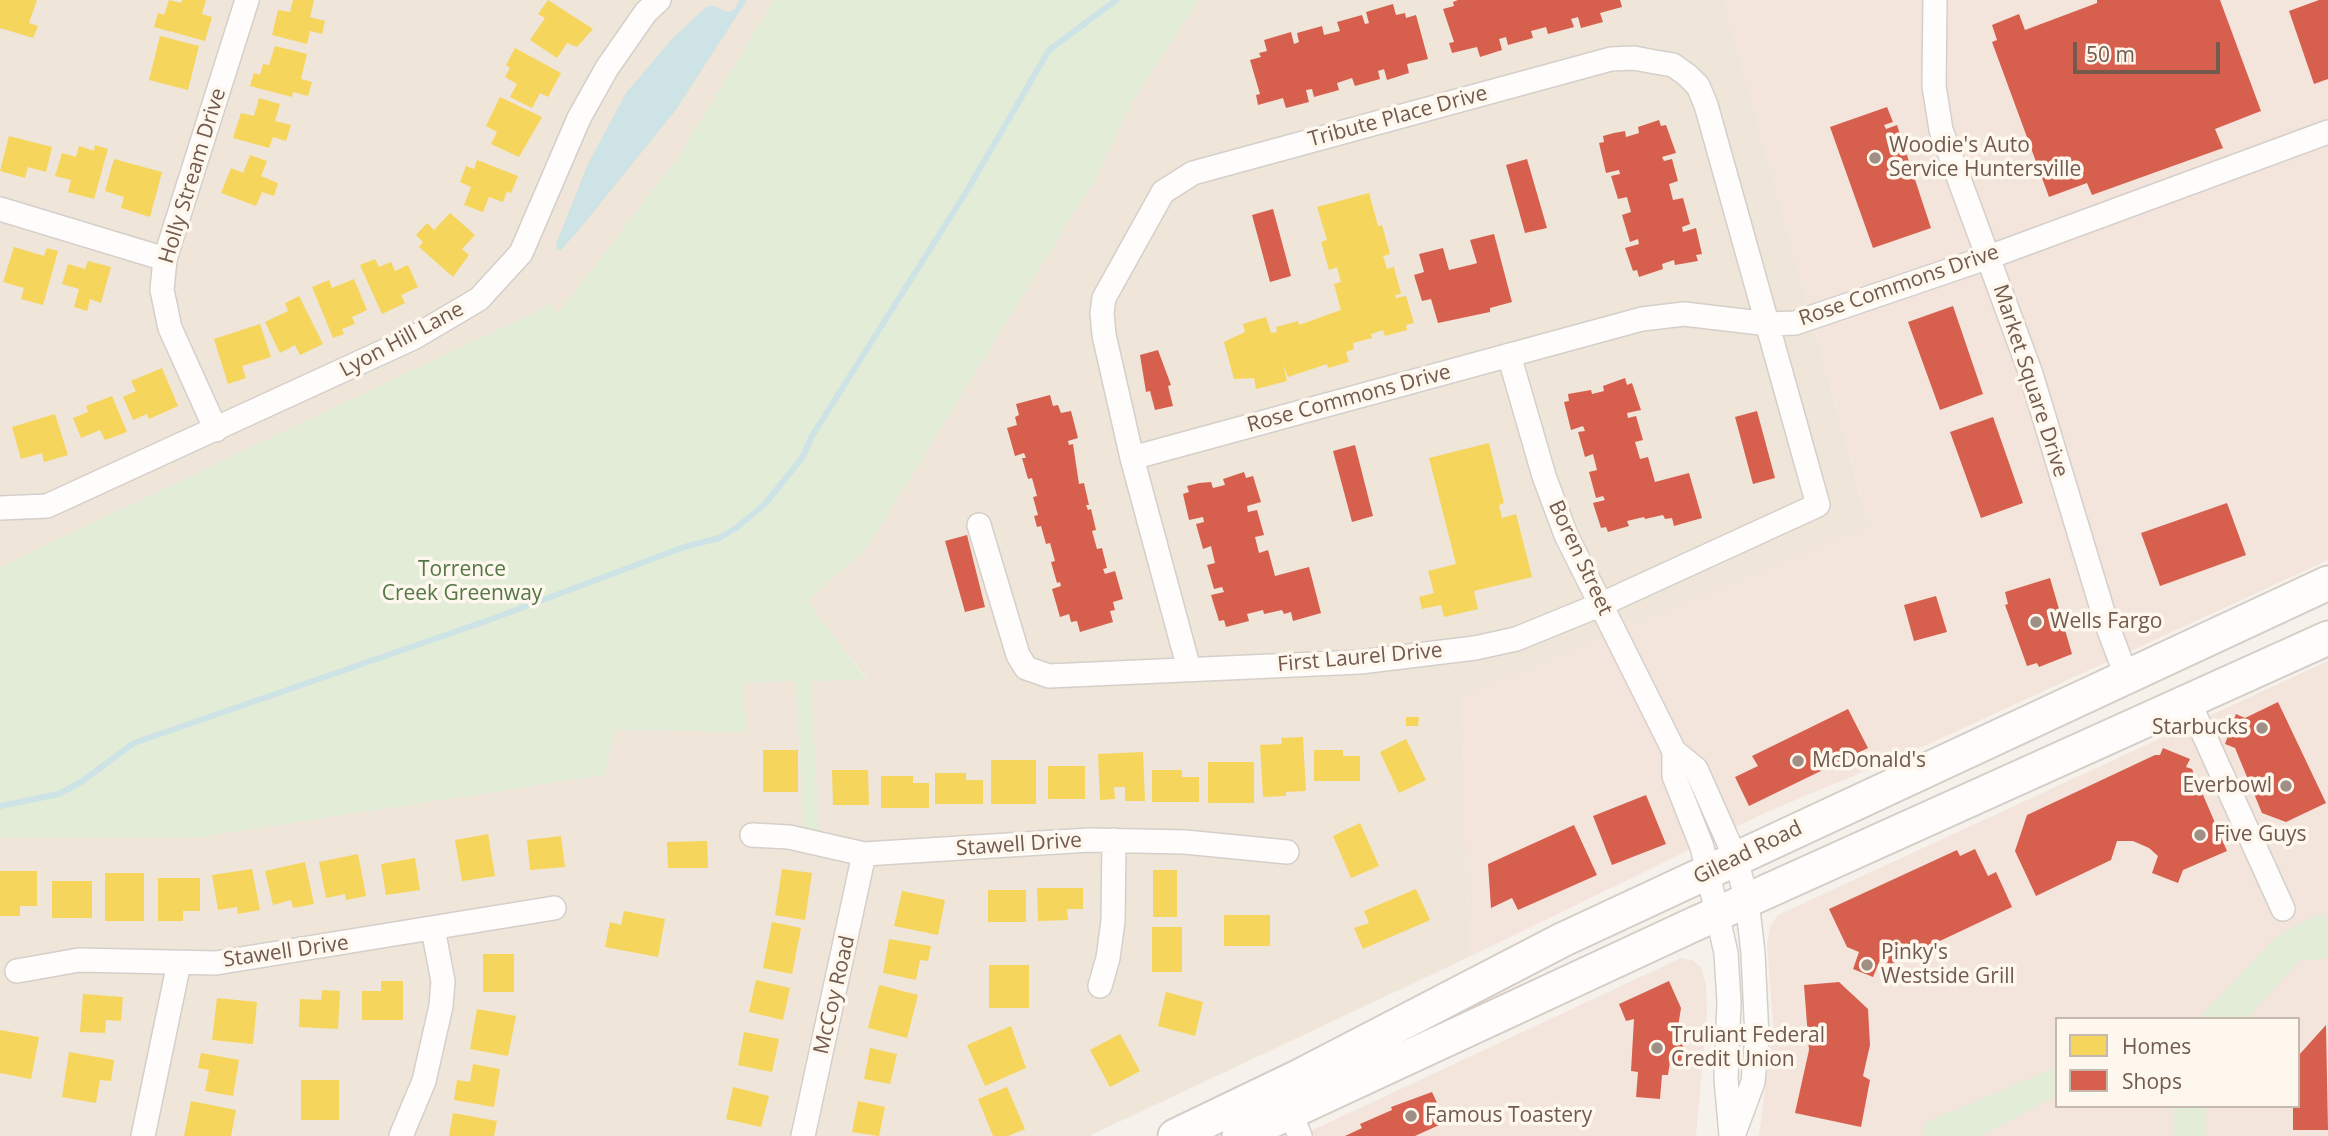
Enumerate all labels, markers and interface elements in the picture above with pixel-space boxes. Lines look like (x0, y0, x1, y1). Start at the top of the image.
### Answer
scale bar (2076, 28, 2223, 72)
text: 50 m (2086, 40, 2135, 68)
street label: Tribute Place Drive (1306, 81, 1490, 153)
street label: Holly Stream Drive (154, 85, 232, 267)
place label: Woodie's Auto Service Huntersville (1889, 133, 2081, 183)
marker: Woodie's Auto Service Huntersville (1867, 150, 1883, 166)
street label: Rose Commons Drive (1796, 240, 2002, 332)
street label: Market Square Drive (1987, 282, 2073, 480)
street label: Lyon Hill Lane (336, 297, 468, 383)
street label: Rose Commons Drive (1244, 360, 1454, 438)
street label: Boren Street (1542, 497, 1618, 619)
park label: Torrence Creek Greenway (382, 557, 542, 607)
place label: Wells Fargo (2050, 609, 2162, 635)
marker: Wells Fargo (2028, 614, 2044, 630)
street label: First Laurel Drive (1276, 638, 1444, 678)
place label: Starbucks (2152, 715, 2248, 741)
marker: Starbucks (2254, 720, 2270, 736)
place label: McDonald's (1812, 748, 1926, 774)
marker: McDonald's (1790, 753, 1806, 769)
place label: Everbowl (2182, 773, 2272, 799)
marker: Everbowl (2278, 778, 2294, 794)
street label: Gilead Road (1690, 816, 1806, 890)
place label: Five Guys (2214, 822, 2307, 848)
marker: Five Guys (2192, 827, 2208, 843)
street label: Stawell Drive (955, 828, 1083, 862)
street label: Stawell Drive (222, 931, 350, 973)
street label: McCoy Road (809, 933, 861, 1057)
place label: Pinky's Westside Grill (1881, 940, 2015, 990)
marker: Pinky's Westside Grill (1859, 957, 1875, 973)
legend (2055, 1017, 2300, 1108)
place label: Truliant Federal Credit Union (1671, 1023, 1825, 1073)
text: Homes (2122, 1032, 2191, 1060)
marker: Truliant Federal Credit Union (1649, 1040, 1665, 1056)
text: Shops (2122, 1067, 2182, 1095)
place label: Famous Toastery (1425, 1103, 1592, 1129)
marker: Famous Toastery (1403, 1108, 1419, 1124)

